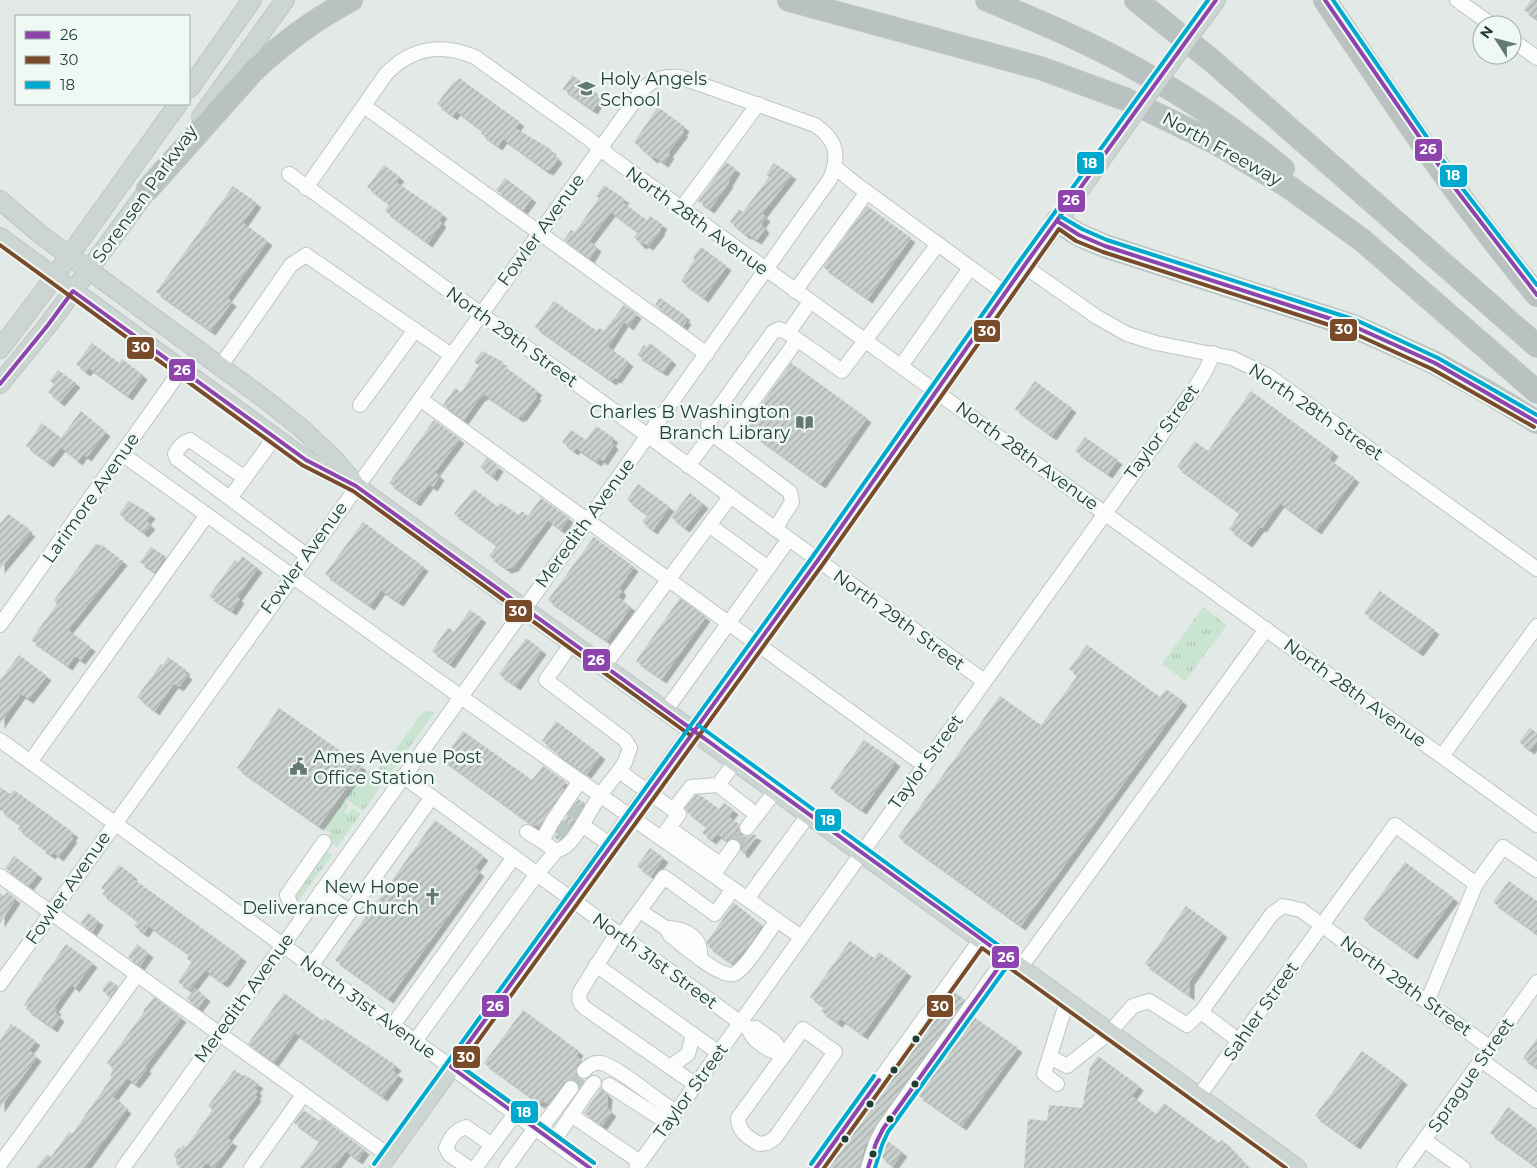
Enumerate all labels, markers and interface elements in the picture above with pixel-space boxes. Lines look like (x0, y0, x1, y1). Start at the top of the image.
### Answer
legend (15, 15, 190, 105)
north arrow (1472, 15, 1522, 65)
text: N (1476, 22, 1497, 42)
text: 26 (60, 25, 78, 44)
text: 30 (60, 50, 78, 69)
place label: Holy Angels School (600, 68, 707, 111)
text: 18 (60, 75, 75, 94)
school or university icon: Holy Angels School (576, 79, 596, 99)
street label: North Freeway (1159, 107, 1286, 191)
street label: Sorensen Parkway (88, 121, 203, 267)
line badge: 26 (1414, 138, 1443, 162)
text: 26 (1419, 140, 1437, 158)
line badge: 18 (1076, 151, 1105, 175)
text: 18 (1083, 154, 1097, 172)
street label: North 28th Avenue (621, 162, 773, 280)
line badge: 18 (1439, 164, 1468, 188)
text: 18 (1446, 166, 1460, 184)
street label: Fowler Avenue (493, 169, 589, 290)
line badge: 26 (1057, 189, 1086, 213)
text: 26 (1062, 191, 1080, 209)
street label: North 29th Street (442, 282, 582, 392)
line badge: 30 (1329, 318, 1358, 342)
line badge: 30 (973, 319, 1001, 343)
text: 30 (1334, 320, 1353, 338)
text: 30 (977, 322, 996, 340)
line badge: 30 (126, 336, 155, 360)
text: 30 (131, 338, 150, 356)
line badge: 26 (168, 358, 196, 382)
street label: North 28th Street (1244, 359, 1388, 465)
text: 26 (173, 361, 191, 379)
street label: Taylor Street (1120, 380, 1204, 484)
street label: North 28th Avenue (951, 397, 1103, 515)
place label: Charles B Washington Branch Library (590, 401, 790, 444)
library icon: Charles B Washington Branch Library (794, 412, 814, 432)
street label: Larimore Avenue (38, 429, 144, 567)
street label: Meredith Avenue (531, 454, 640, 592)
street label: Fowler Avenue (256, 497, 352, 618)
street label: North 29th Street (829, 565, 969, 675)
line badge: 30 (504, 599, 533, 623)
text: 30 (508, 602, 527, 620)
street label: North 28th Avenue (1279, 634, 1431, 752)
line badge: 26 (582, 648, 611, 672)
text: 26 (587, 651, 605, 669)
street label: Taylor Street (884, 710, 968, 814)
place label: Ames Avenue Post Office Station (313, 746, 482, 789)
public building icon: Ames Avenue Post Office Station (289, 757, 309, 777)
line badge: 18 (814, 808, 842, 832)
text: 18 (821, 811, 835, 829)
street label: Fowler Avenue (21, 827, 115, 949)
place label: New Hope Deliverance Church (242, 876, 419, 919)
church icon: New Hope Deliverance Church (423, 887, 443, 907)
street label: North 31st Street (588, 908, 722, 1014)
street label: Meredith Avenue (190, 929, 299, 1067)
street label: North 29th Street (1336, 931, 1476, 1041)
line badge: 26 (991, 945, 1020, 969)
text: 26 (997, 948, 1015, 966)
street label: North 31st Avenue (296, 950, 440, 1064)
street label: Sahler Street (1219, 957, 1303, 1065)
line badge: 26 (481, 994, 510, 1018)
line badge: 30 (926, 994, 954, 1018)
text: 26 (486, 997, 504, 1015)
text: 30 (930, 997, 949, 1015)
street label: Sprague Street (1423, 1013, 1519, 1137)
unlabelled marker (911, 1034, 921, 1044)
street label: Taylor Street (649, 1039, 733, 1143)
line badge: 30 (452, 1045, 481, 1069)
text: 30 (456, 1048, 475, 1066)
unlabelled marker (889, 1065, 899, 1075)
unlabelled marker (910, 1079, 920, 1089)
unlabelled marker (865, 1099, 875, 1109)
line badge: 18 (510, 1100, 539, 1124)
text: 18 (517, 1103, 531, 1121)
unlabelled marker (885, 1114, 895, 1124)
unlabelled marker (840, 1134, 850, 1144)
unlabelled marker (868, 1149, 878, 1159)

